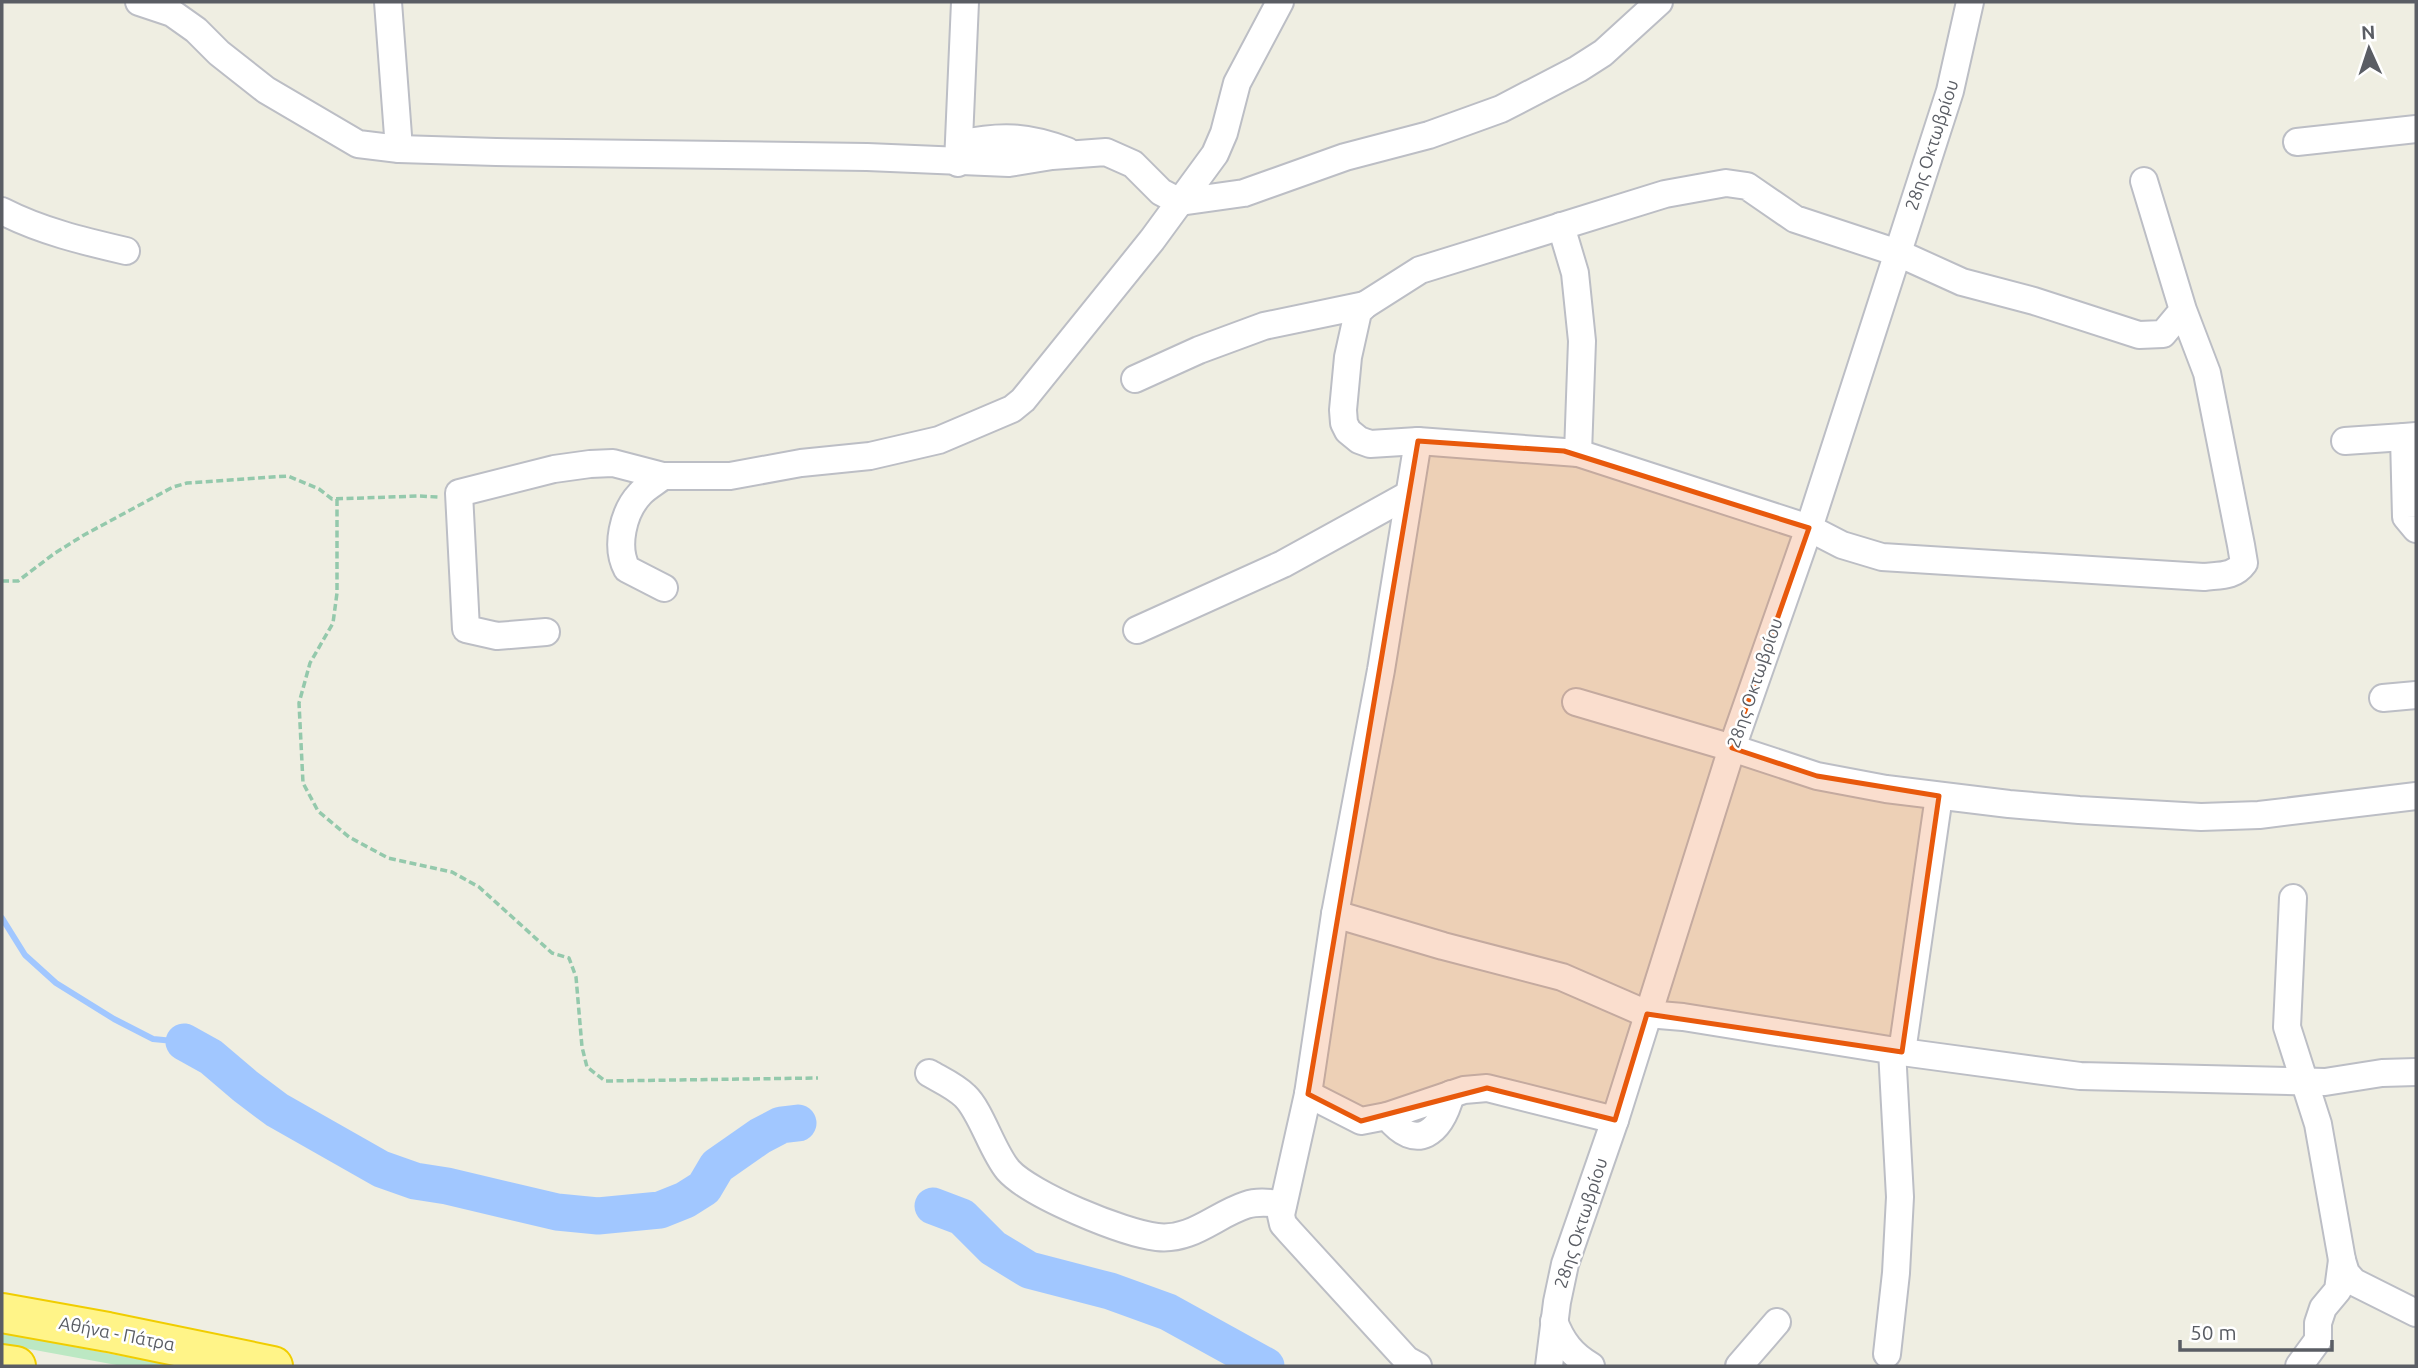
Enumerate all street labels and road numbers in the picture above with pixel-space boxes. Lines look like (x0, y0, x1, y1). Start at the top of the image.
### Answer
street label: 28ης Οκτωβρίου (1901, 77, 1963, 213)
street label: 28ης Οκτωβρίου (1722, 615, 1787, 751)
street label: 28ης Οκτωβρίου (1550, 1155, 1612, 1291)
street label: Αθήνα - Πάτρα (57, 1312, 177, 1354)

